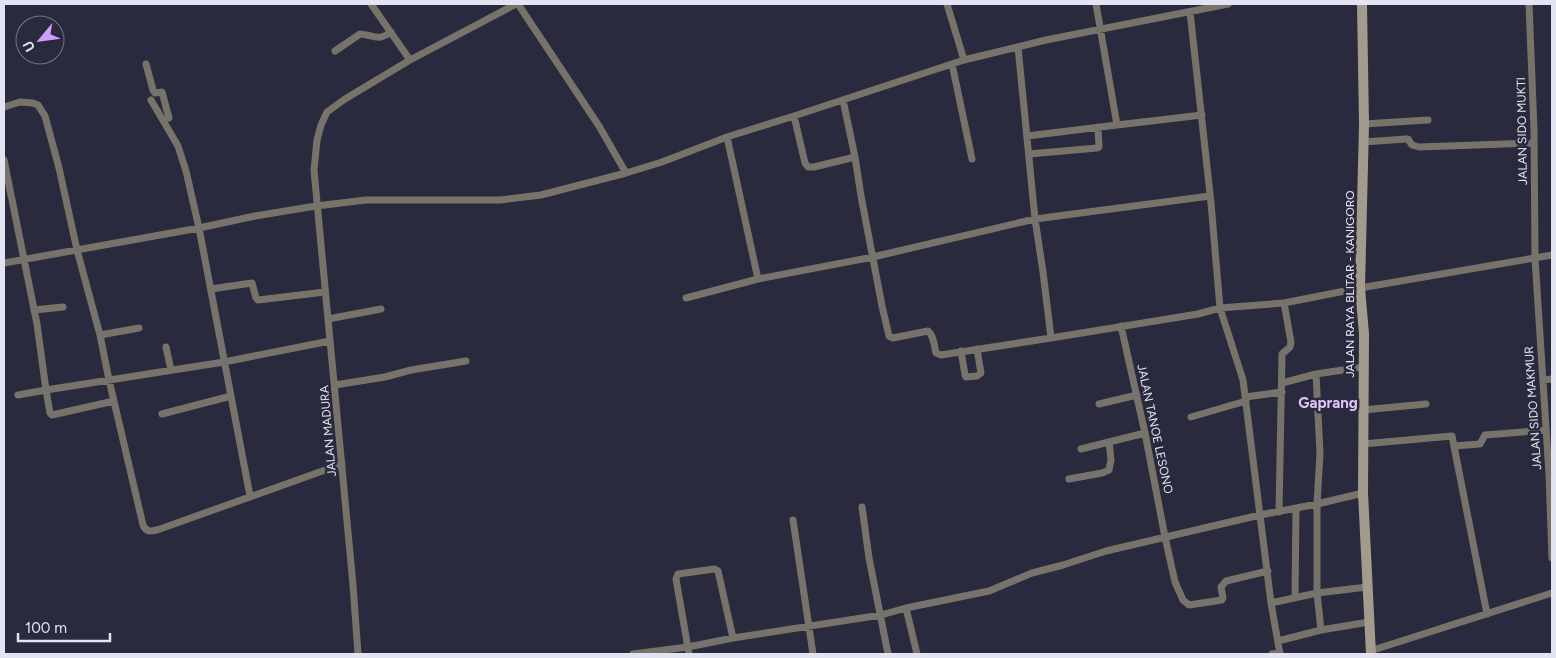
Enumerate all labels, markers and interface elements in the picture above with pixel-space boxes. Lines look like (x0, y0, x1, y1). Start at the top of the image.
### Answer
north arrow (15, 15, 65, 65)
text: U (19, 38, 39, 54)
street label: JALAN SIDO MUKTI (1514, 77, 1530, 185)
street label: JALAN RAYA BLITAR - KANIGORO (1343, 190, 1357, 378)
street label: JALAN SIDO MAKMUR (1522, 346, 1544, 470)
street label: JALAN TANOE LESONO (1134, 363, 1176, 495)
street label: JALAN MADURA (317, 385, 339, 477)
district label: Gaprang (1298, 394, 1358, 412)
scale bar (18, 610, 110, 642)
text: 100 m (25, 619, 67, 637)

